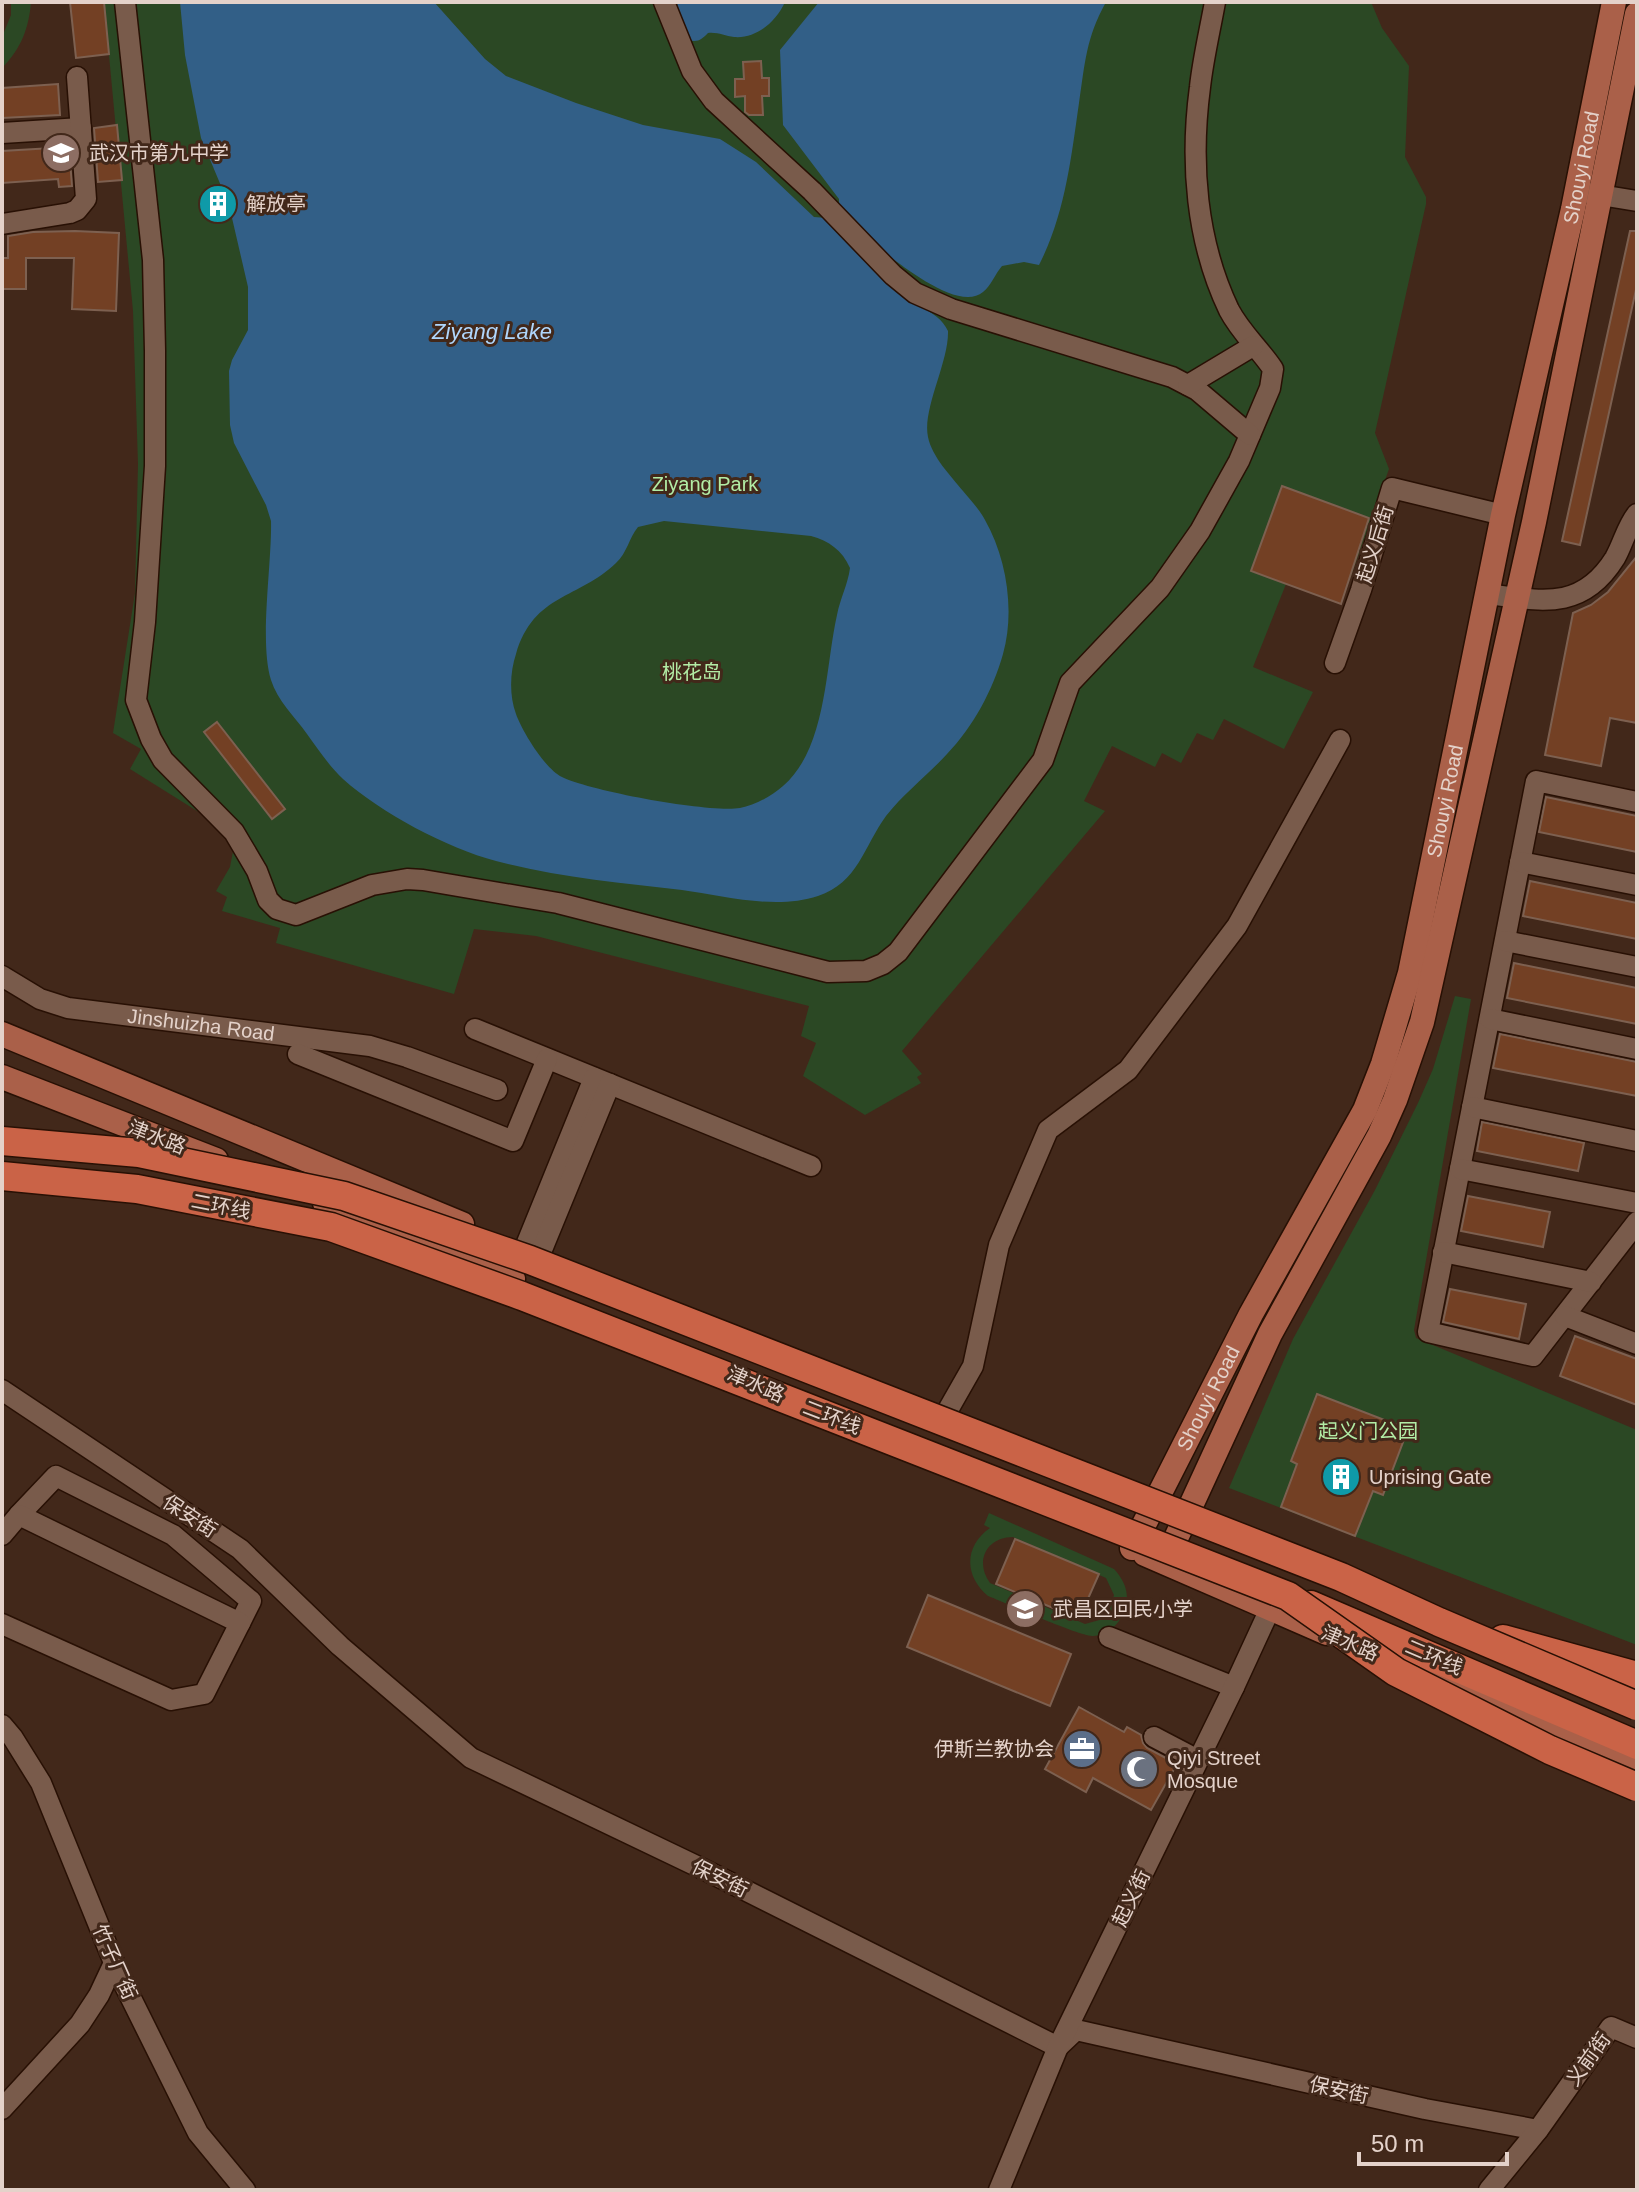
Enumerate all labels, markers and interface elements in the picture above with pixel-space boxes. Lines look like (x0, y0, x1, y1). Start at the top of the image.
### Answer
street label: Shouyi Road (1559, 109, 1603, 226)
school or university icon: 武汉市第九中学 (40, 132, 82, 174)
place label: 武汉市第九中学 (89, 142, 229, 164)
building icon: 解放亭 (197, 183, 239, 225)
place label: 解放亭 (246, 193, 306, 215)
water label: Ziyang Lake (431, 319, 552, 344)
park label: Ziyang Park (652, 473, 759, 495)
street label: 起义后街 (1353, 503, 1397, 585)
park label: 桃花岛 (662, 661, 722, 683)
street label: Shouyi Road (1423, 743, 1467, 859)
street label: Jinshuizha Road (126, 1005, 276, 1045)
street label: 津水路 (125, 1116, 189, 1158)
street label: 二环线 (189, 1189, 253, 1223)
street label: Shouyi Road (1172, 1342, 1244, 1454)
street label: 津水路 (724, 1362, 788, 1406)
street label: 二环线 (800, 1396, 864, 1438)
park label: 起义门公园 (1318, 1420, 1418, 1442)
building icon: Uprising Gate (1320, 1456, 1362, 1498)
place label: Uprising Gate (1369, 1466, 1491, 1488)
street label: 保安街 (159, 1490, 221, 1542)
school or university icon: 武昌区回民小学 (1004, 1588, 1046, 1630)
place label: 武昌区回民小学 (1053, 1598, 1193, 1620)
street label: 津水路 (1318, 1621, 1382, 1665)
street label: 二环线 (1402, 1635, 1466, 1679)
office icon: 伊斯兰教协会 (1061, 1728, 1103, 1770)
place label: 伊斯兰教协会 (934, 1738, 1054, 1760)
place label: Qiyi Street Mosque (1167, 1747, 1261, 1792)
mosque icon: Qiyi Street Mosque (1118, 1748, 1160, 1790)
street label: 保安街 (688, 1855, 752, 1901)
street label: 起义街 (1108, 1866, 1154, 1930)
street label: 竹子厂街 (89, 1921, 141, 2003)
street label: 义前街 (1561, 2028, 1615, 2090)
street label: 保安街 (1307, 2073, 1371, 2107)
scale bar (1359, 2116, 1507, 2166)
text: 50 m (1371, 2130, 1424, 2157)

